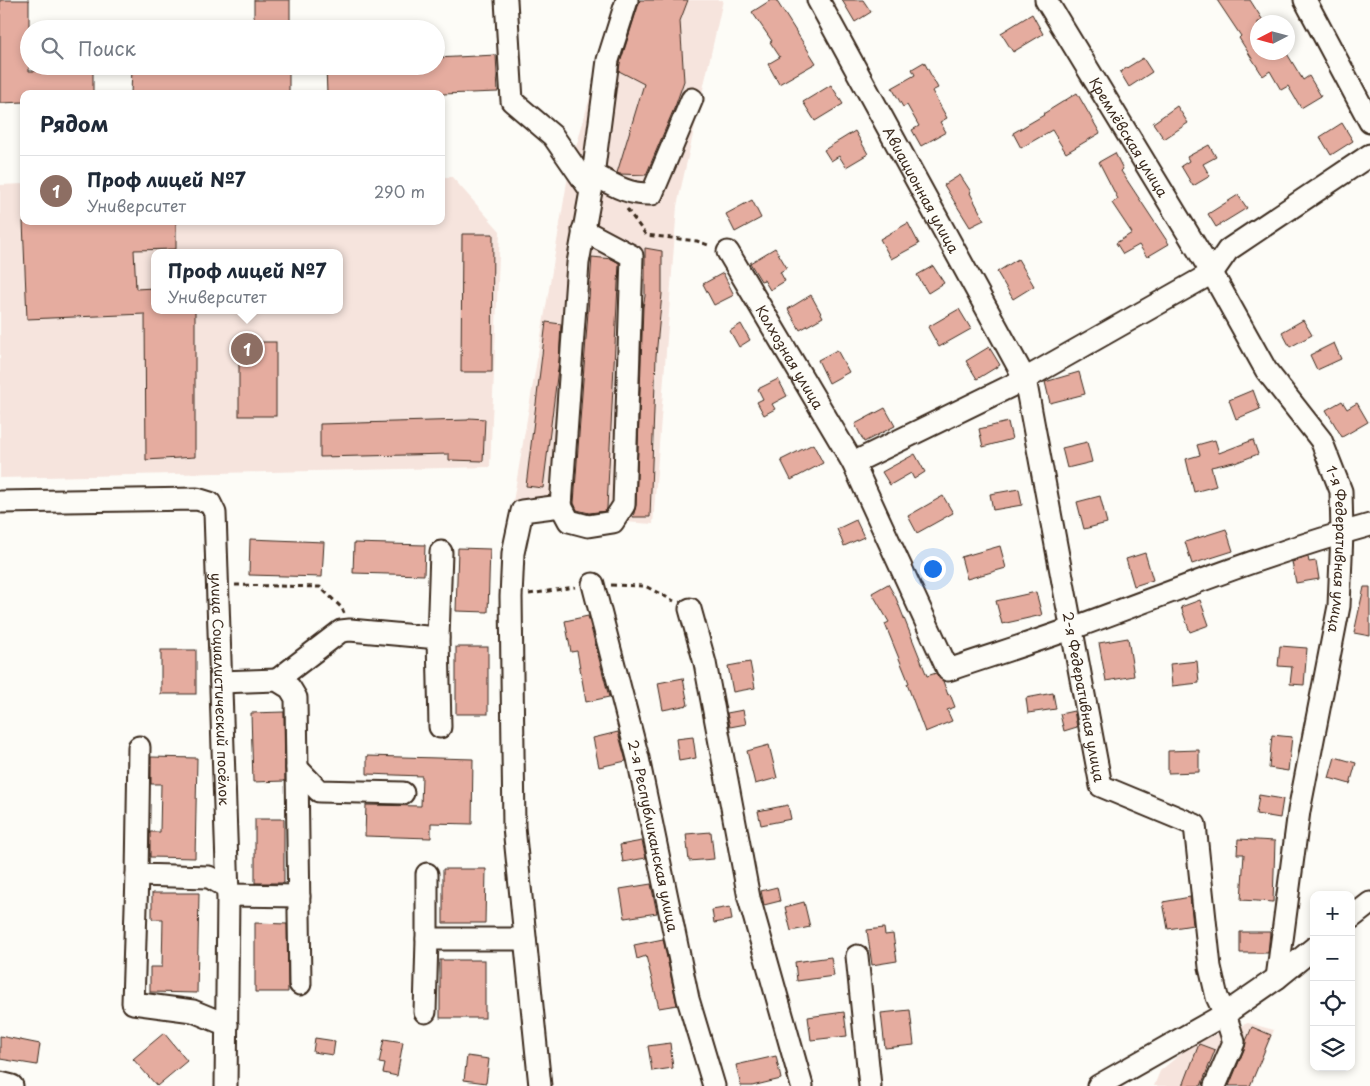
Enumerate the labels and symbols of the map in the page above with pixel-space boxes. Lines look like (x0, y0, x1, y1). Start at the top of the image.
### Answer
north arrow (1250, 15, 1295, 60)
street label: Кремлёвская улица (1085, 73, 1174, 201)
street label: Авиационная улица (878, 123, 965, 257)
street label: Колхозная улица (751, 301, 829, 413)
pin: 1 (231, 330, 263, 368)
street label: 1-я Федеративная улица (1321, 462, 1353, 635)
your location (920, 556, 946, 582)
street label: улица Социалистический посёлок (207, 572, 235, 806)
street label: 2-я Федеративная улица (1058, 610, 1111, 784)
street label: 2-я Республиканская улица (623, 737, 684, 934)

